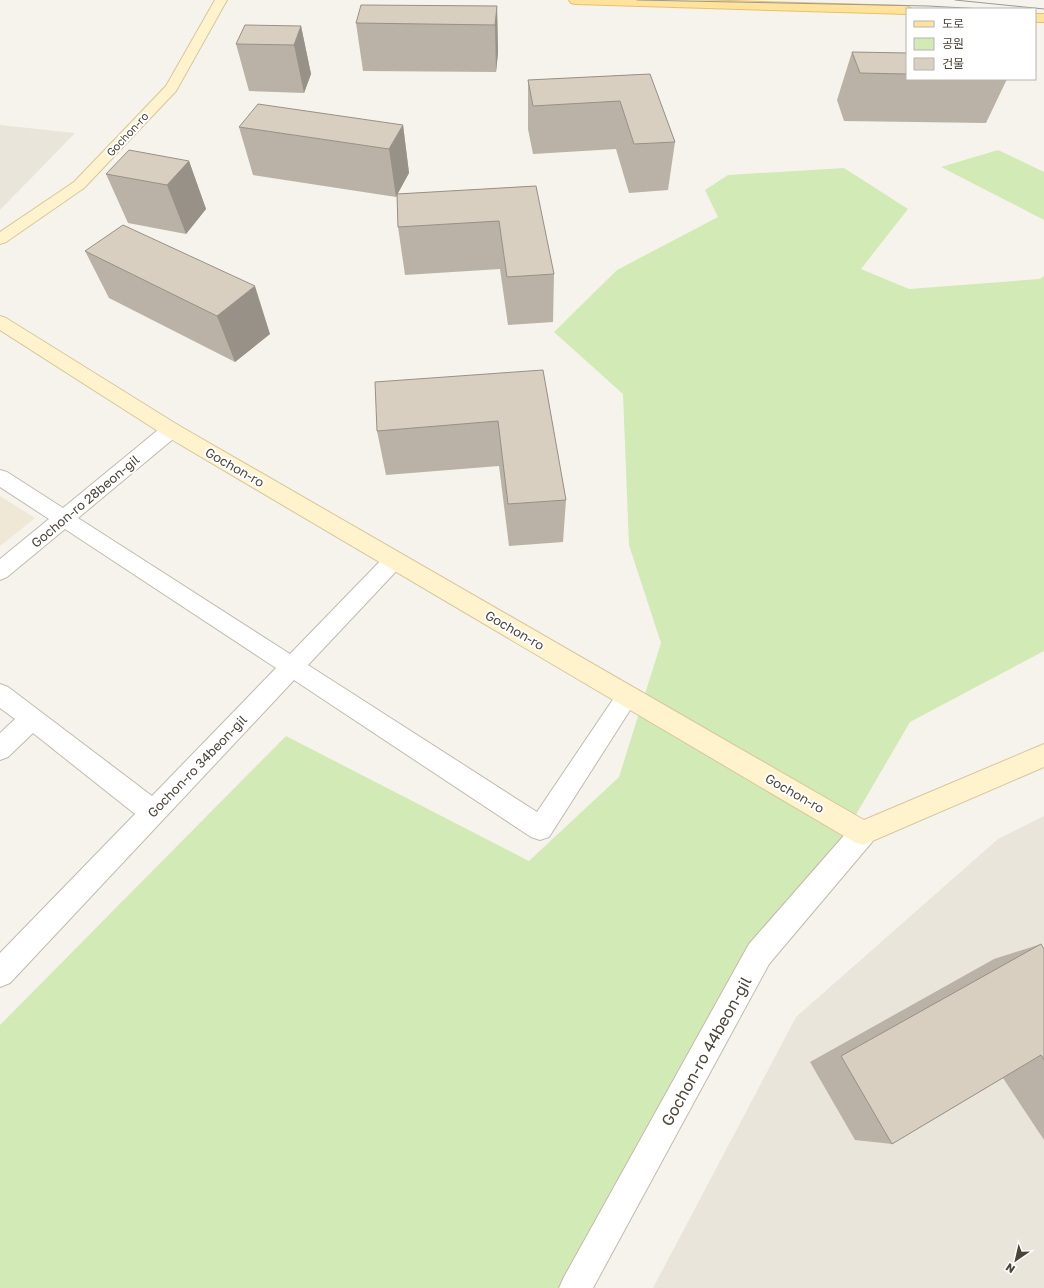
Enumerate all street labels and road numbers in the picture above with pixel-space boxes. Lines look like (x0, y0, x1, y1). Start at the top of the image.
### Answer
street label: Gochon-ro (103, 109, 151, 159)
street label: Gochon-ro (203, 444, 268, 490)
street label: Gochon-ro 28beon-gil (28, 451, 142, 551)
street label: Gochon-ro (483, 607, 548, 653)
street label: Gochon-ro 34beon-gil (144, 711, 250, 821)
street label: Gochon-ro (763, 770, 828, 816)
street label: Gochon-ro 44beon-gil (657, 973, 755, 1129)

